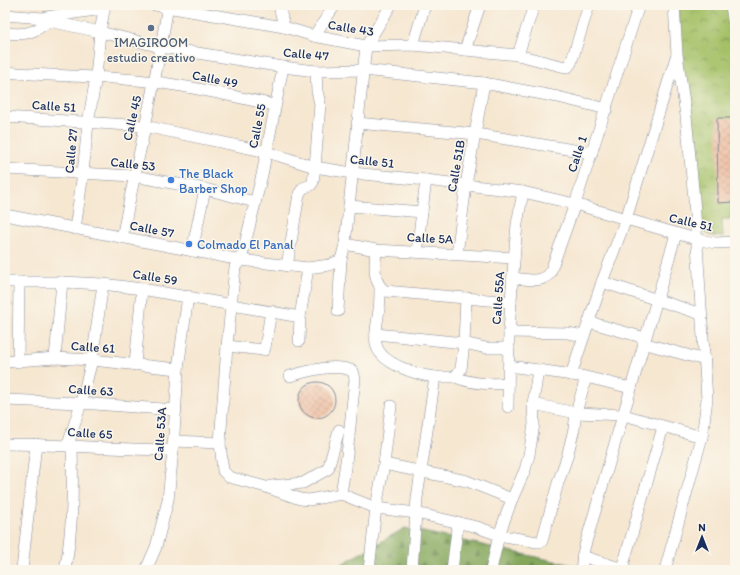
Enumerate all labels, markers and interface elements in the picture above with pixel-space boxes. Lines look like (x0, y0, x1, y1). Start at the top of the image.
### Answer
street label: Calle 43 (327, 17, 375, 39)
marker: IMAGIROOM estudio creativo (146, 23, 156, 33)
place label: IMAGIROOM estudio creativo (107, 35, 196, 65)
street label: Calle 47 (283, 45, 330, 64)
street label: Calle 49 (191, 67, 239, 91)
street label: Calle 45 (119, 94, 145, 142)
street label: Calle 51 (31, 97, 77, 115)
street label: Calle 55 (245, 102, 269, 150)
street label: Calle 27 (62, 127, 80, 174)
street label: Calle 1 (564, 134, 590, 174)
street label: Calle 51B (444, 139, 468, 193)
street label: Calle 51 (349, 151, 395, 171)
street label: Calle 53 (110, 154, 156, 174)
place label: The Black Barber Shop (179, 166, 248, 196)
marker: The Black Barber Shop (166, 175, 176, 185)
street label: Calle 51 (668, 210, 714, 234)
street label: Calle 57 (129, 217, 176, 241)
street label: Calle 5A (406, 229, 454, 247)
place label: Colmado El Panal (197, 237, 294, 252)
marker: Colmado El Panal (184, 239, 194, 249)
street label: Calle 59 (131, 266, 179, 288)
street label: Calle 55A (489, 270, 507, 325)
street label: Calle 61 (70, 338, 116, 356)
street label: Calle 63 (68, 381, 114, 399)
street label: Calle 53A (151, 406, 169, 461)
street label: Calle 65 (67, 424, 113, 442)
north arrow (682, 517, 722, 557)
text: N (698, 521, 706, 534)

